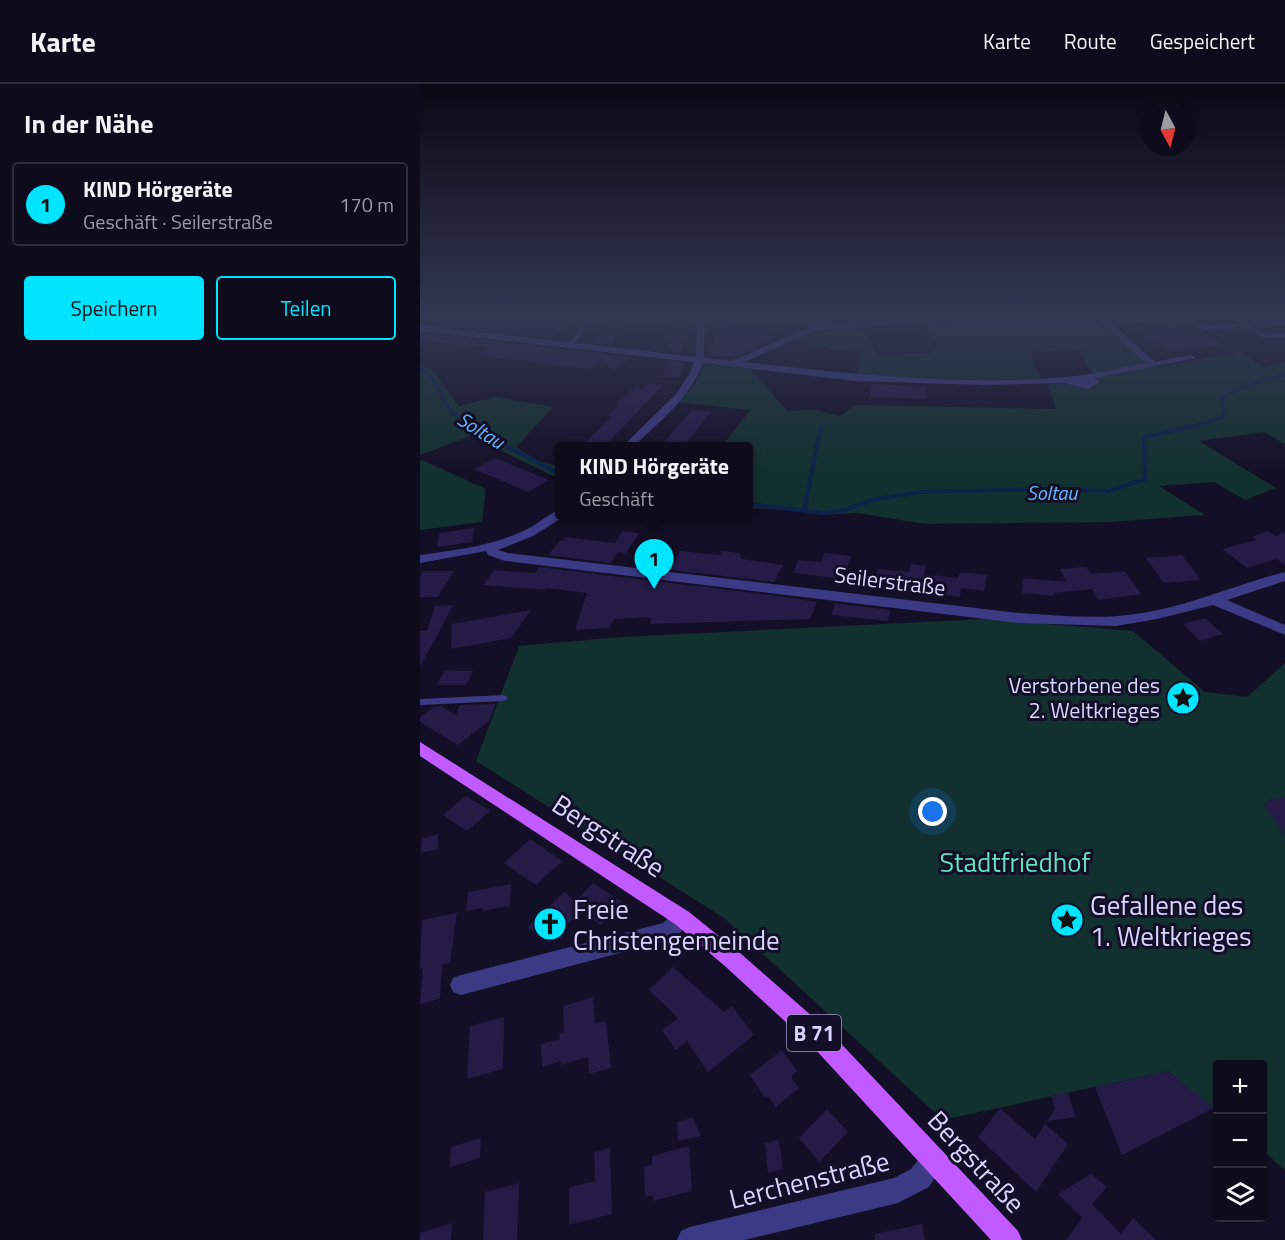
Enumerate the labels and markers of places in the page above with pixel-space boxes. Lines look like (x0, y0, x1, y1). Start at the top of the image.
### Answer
pin: 1 (634, 540, 674, 589)
place label: Verstorbene des 2. Weltkrieges (1009, 668, 1160, 727)
place icon: Verstorbene des 2. Weltkrieges (1165, 680, 1201, 716)
place label: Gefallene des 1. Weltkrieges (1090, 884, 1252, 956)
place label: Freie Christengemeinde (573, 888, 780, 960)
place icon: Gefallene des 1. Weltkrieges (1049, 902, 1085, 938)
church icon: Freie Christengemeinde (532, 906, 568, 942)

